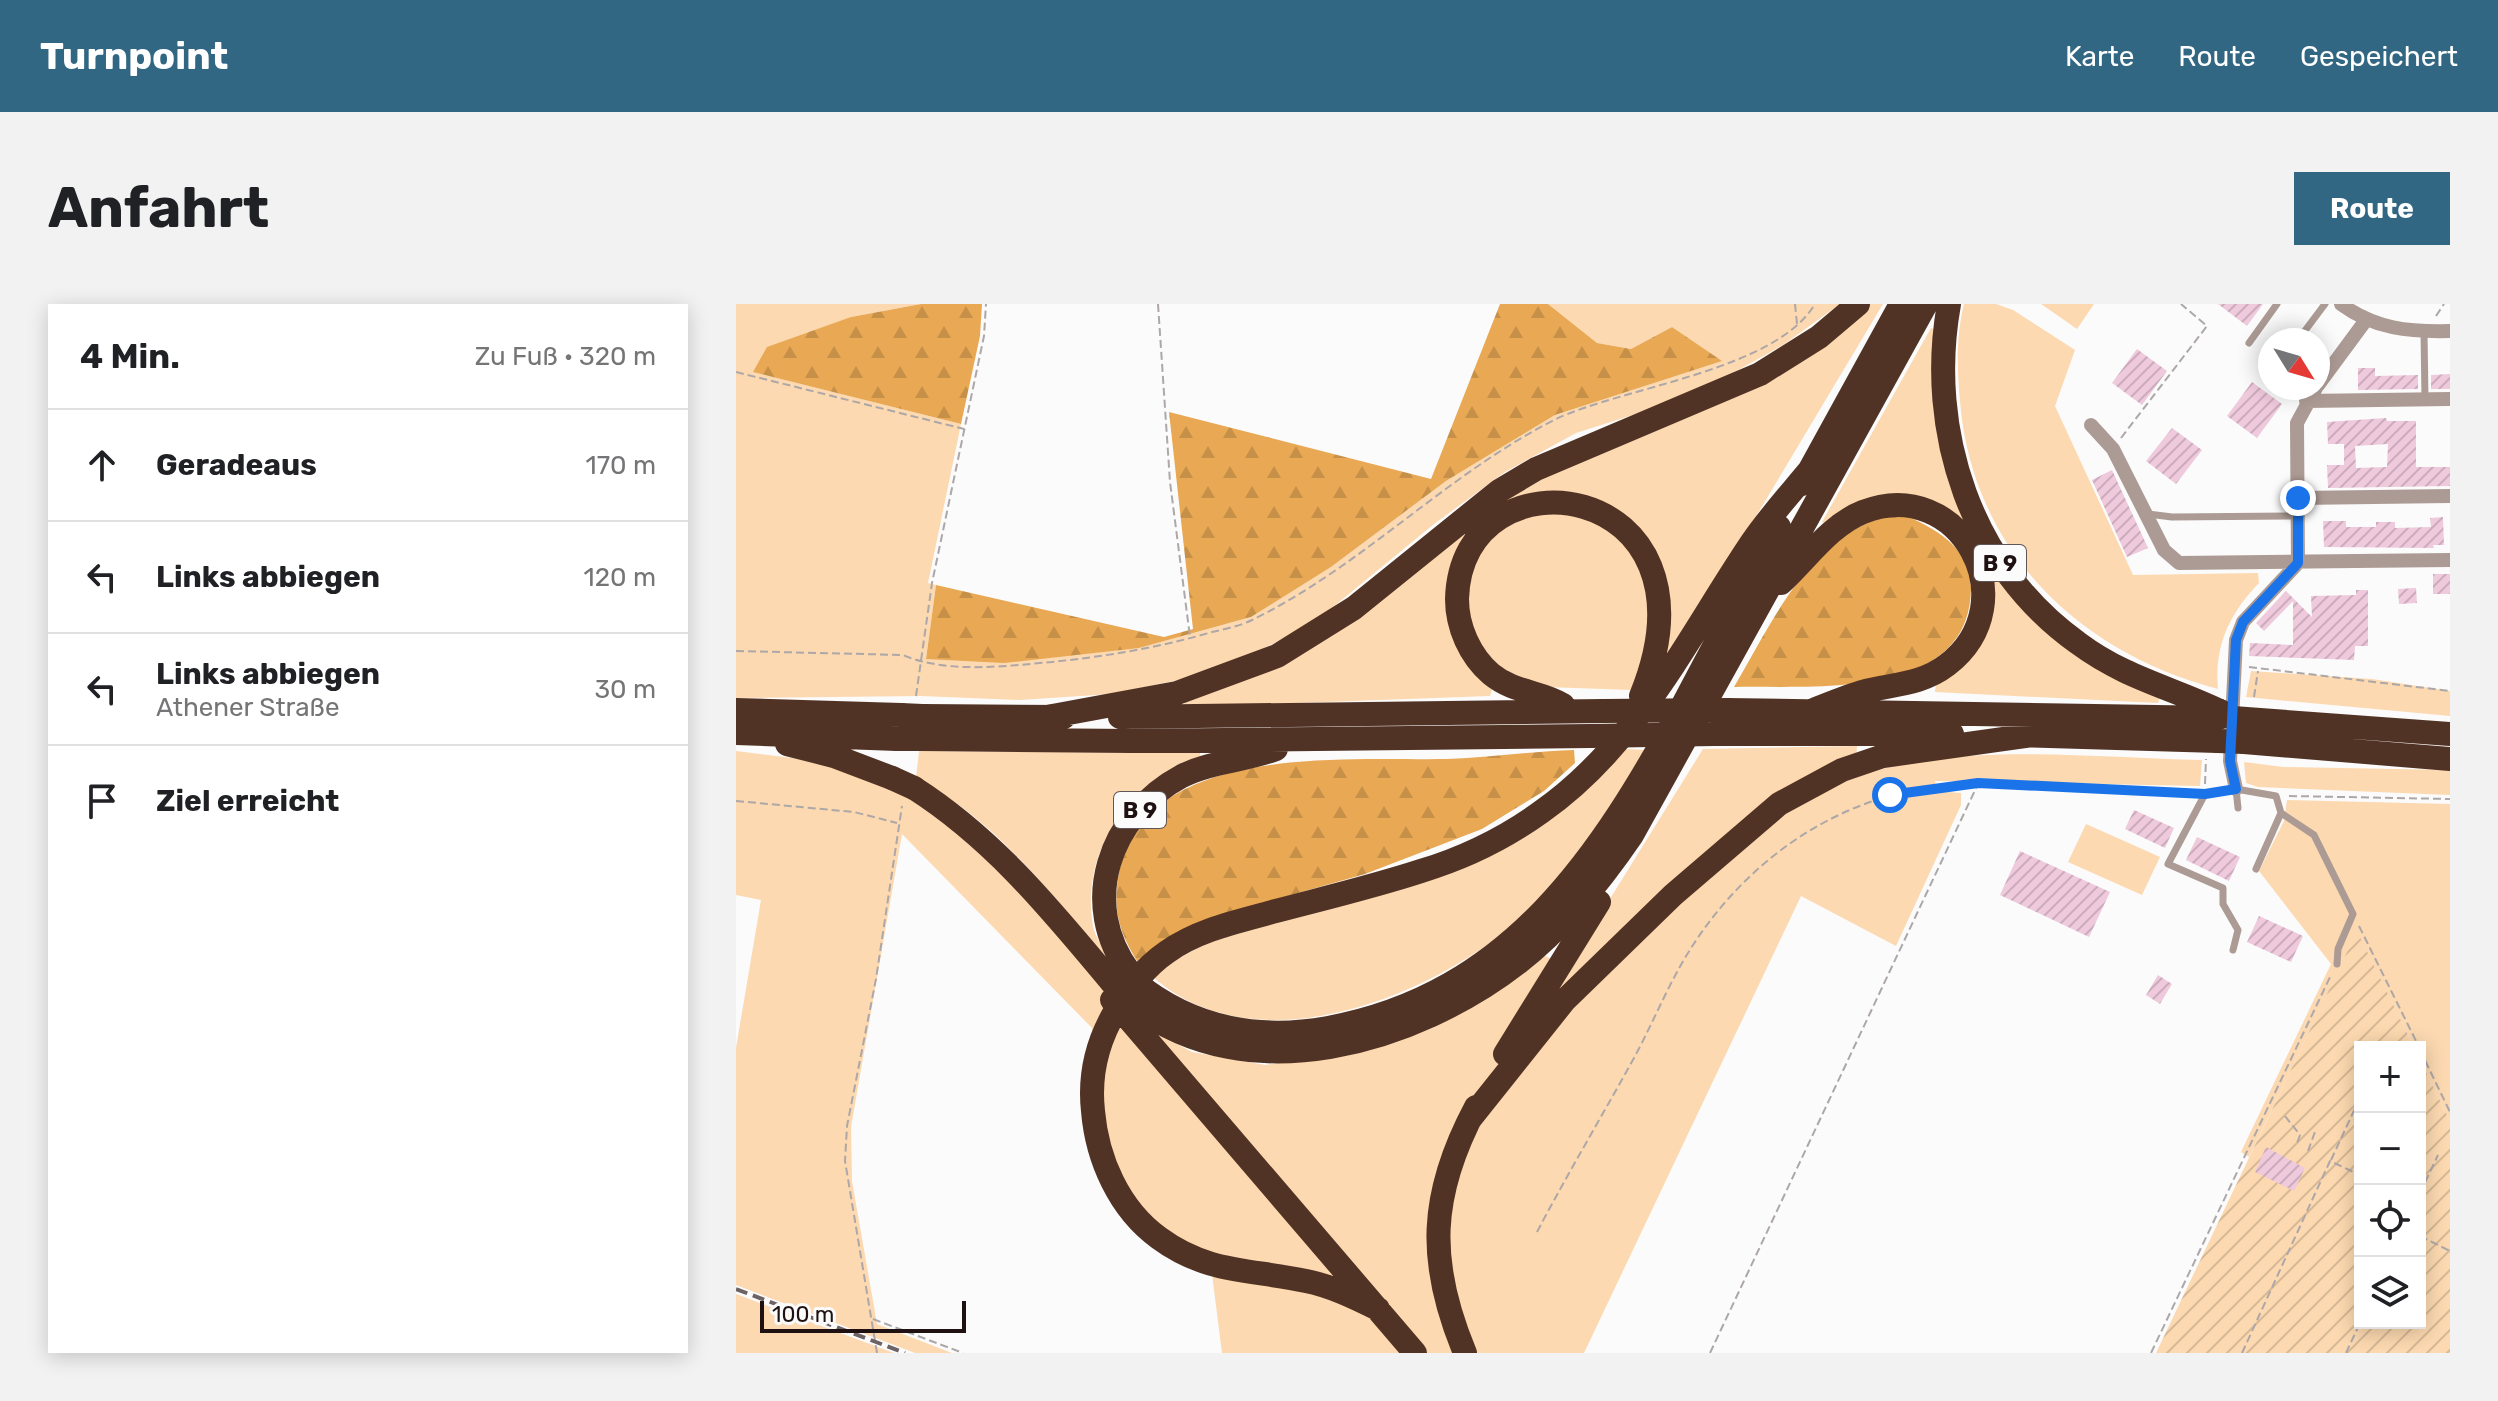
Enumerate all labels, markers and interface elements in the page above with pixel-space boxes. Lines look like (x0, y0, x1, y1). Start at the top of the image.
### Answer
text: Turnpoint (40, 33, 228, 79)
text: Karte (2065, 40, 2134, 73)
text: Route (2178, 40, 2256, 73)
text: Gespeichert (2300, 40, 2458, 73)
button: Route (2294, 172, 2450, 245)
text: Anfahrt (48, 175, 269, 241)
north arrow (2258, 328, 2330, 400)
text: 4 Min. (80, 336, 180, 377)
text: Zu Fuß · 320 m (475, 341, 656, 372)
icon: ahead (80, 443, 124, 487)
text: Geradeaus (156, 447, 317, 483)
text: 170 m (586, 450, 656, 481)
route end (2280, 480, 2316, 516)
road number: B 9 (1974, 545, 2026, 581)
icon: left (80, 555, 124, 599)
text: Links abbiegen (156, 559, 380, 595)
text: 120 m (584, 562, 656, 593)
text: Links abbiegen (156, 656, 380, 692)
icon: left (80, 667, 124, 711)
text: 30 m (594, 674, 656, 705)
text: Athener Straße (156, 692, 340, 723)
route start (1872, 777, 1908, 813)
icon: arrive (80, 779, 124, 823)
text: Ziel erreicht (156, 783, 339, 819)
road number: B 9 (1114, 792, 1166, 828)
map controls (2354, 1041, 2426, 1329)
button: + (2354, 1041, 2426, 1113)
button: − (2354, 1113, 2426, 1185)
button: locate (2354, 1185, 2426, 1257)
button: layers (2354, 1257, 2426, 1329)
scale bar (760, 1297, 966, 1333)
text: 100 m (772, 1301, 834, 1328)

